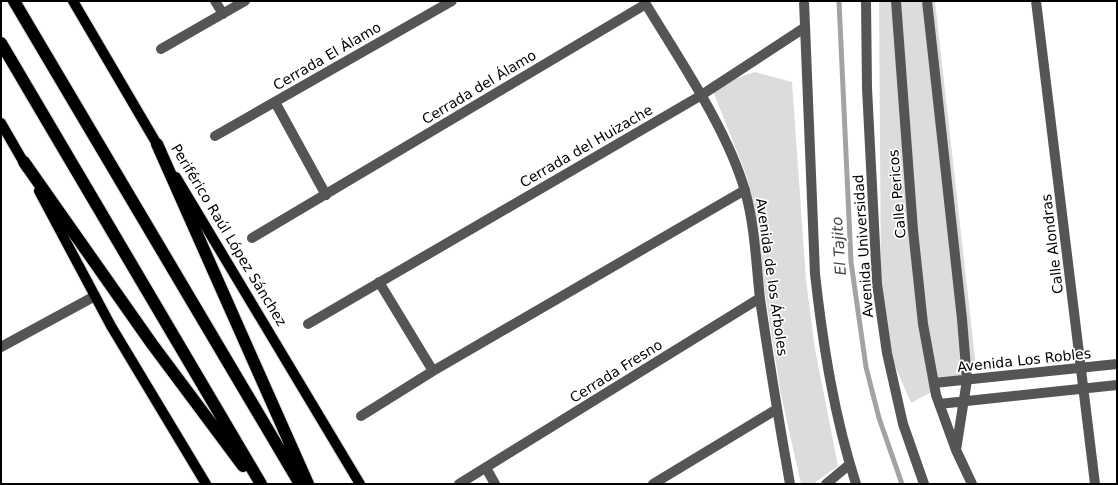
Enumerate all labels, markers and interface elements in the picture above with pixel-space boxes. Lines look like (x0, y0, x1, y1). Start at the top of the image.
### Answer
street label: Cerrada El Álamo (270, 19, 384, 93)
street label: Cerrada del Álamo (419, 47, 539, 127)
street label: Cerrada del Huizache (517, 101, 655, 191)
street label: Periférico Raúl López Sánchez (168, 141, 290, 329)
street label: Calle Pericos (885, 149, 909, 239)
street label: Avenida Universidad (850, 174, 876, 318)
street label: Calle Alondras (1038, 193, 1066, 295)
street label: Avenida de los Árboles (753, 197, 791, 357)
water label: El Tajito (828, 216, 850, 276)
street label: Cerrada Fresno (567, 336, 665, 406)
street label: Avenida Los Robles (956, 345, 1092, 375)

